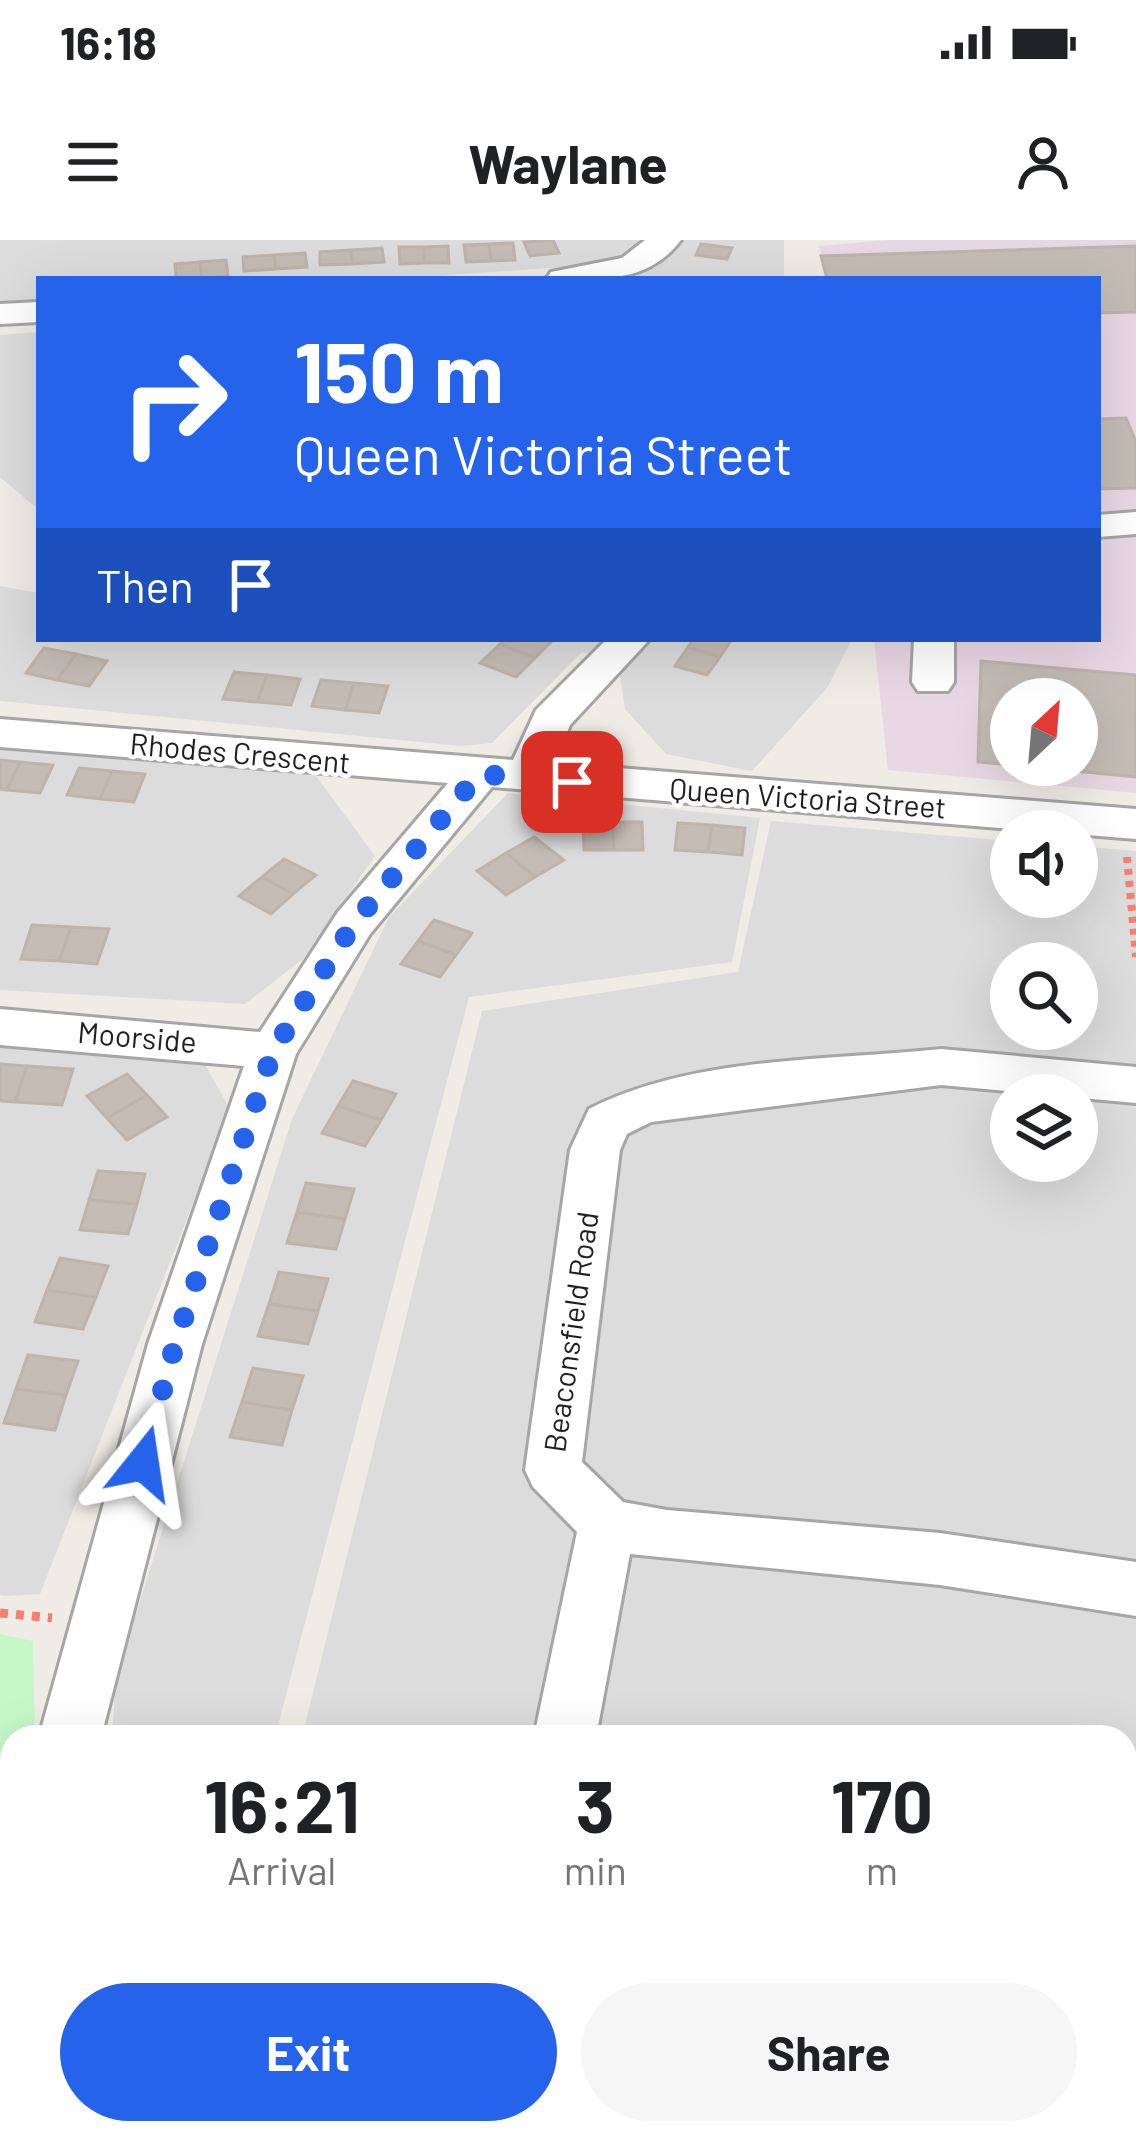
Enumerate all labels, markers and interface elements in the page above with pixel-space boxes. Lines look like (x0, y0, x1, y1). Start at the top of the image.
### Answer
text: 16:18 (60, 15, 157, 69)
icon: menu (60, 129, 126, 195)
icon: person (1010, 129, 1076, 195)
text: Waylane (468, 130, 668, 195)
text: 150 m (294, 319, 504, 420)
icon: right (96, 324, 252, 480)
text: Queen Victoria Street (294, 421, 793, 486)
icon: arrive (218, 552, 284, 618)
text: Then (96, 558, 194, 612)
north arrow (990, 678, 1098, 786)
map controls (990, 678, 1098, 1182)
street label: Rhodes Crescent (129, 724, 352, 780)
pin (521, 731, 623, 833)
icon: arrive (539, 749, 605, 815)
street label: Queen Victoria Street (669, 769, 948, 825)
button: sound (990, 810, 1098, 918)
button: search (990, 942, 1098, 1050)
street label: Moorside (76, 1013, 198, 1059)
button: layers (990, 1074, 1098, 1182)
street label: Beaconsfield Road (535, 1209, 605, 1454)
position arrow (80, 1400, 206, 1526)
text: 16:21 (204, 1761, 360, 1847)
text: 3 (576, 1761, 615, 1847)
text: 170 (831, 1761, 933, 1847)
text: Arrival (227, 1846, 336, 1893)
text: min (564, 1846, 627, 1893)
text: m (866, 1846, 898, 1893)
button: Exit (60, 1983, 557, 2121)
button: Share (581, 1983, 1077, 2121)

